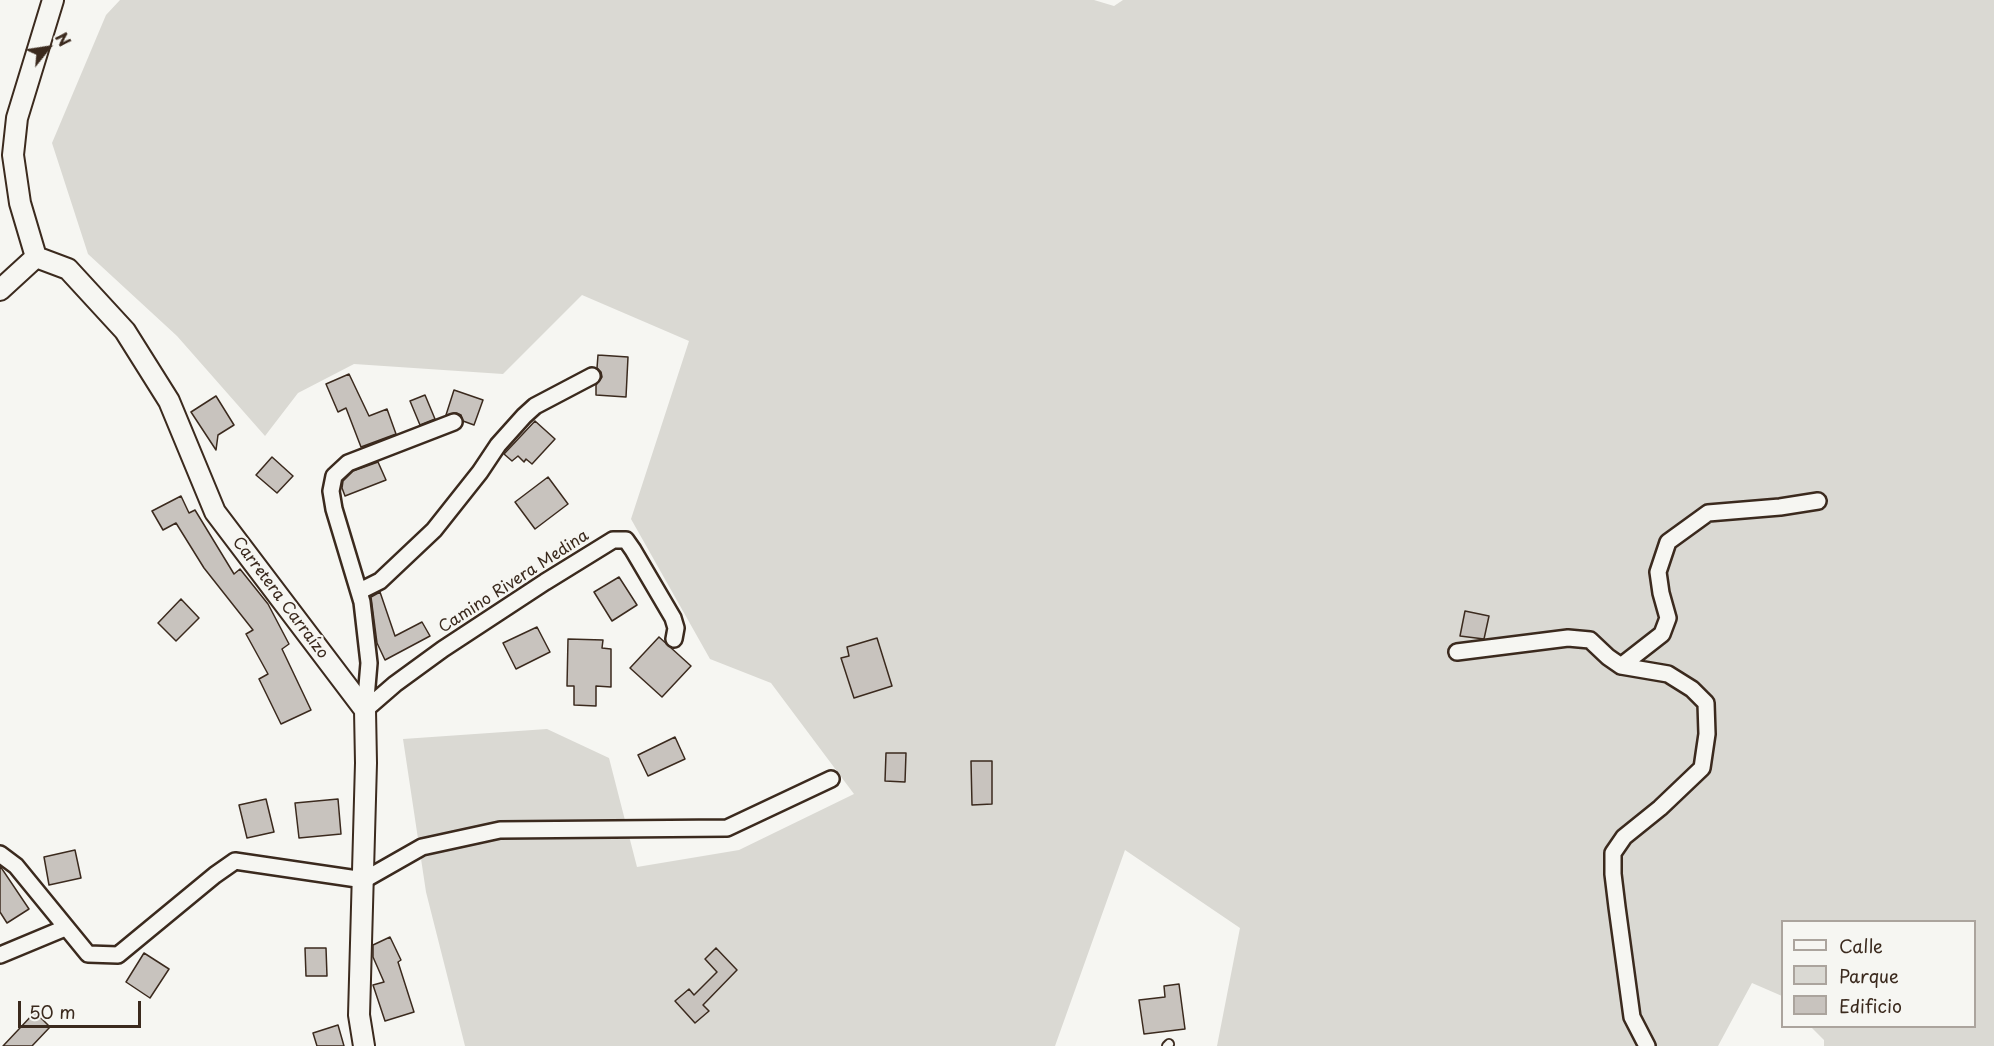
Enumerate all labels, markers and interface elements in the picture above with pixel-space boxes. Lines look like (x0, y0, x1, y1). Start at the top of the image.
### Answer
north arrow (18, 18, 78, 78)
text: N (50, 28, 77, 50)
street label: Camino Rivera Medina (435, 526, 593, 638)
street label: Carretera Carraízo (228, 533, 332, 663)
legend (1781, 920, 1976, 1028)
text: Calle (1839, 932, 1883, 959)
text: Parque (1839, 962, 1899, 989)
scale bar (21, 989, 144, 1027)
text: Edificio (1839, 992, 1902, 1019)
text: 50 m (29, 998, 76, 1025)

